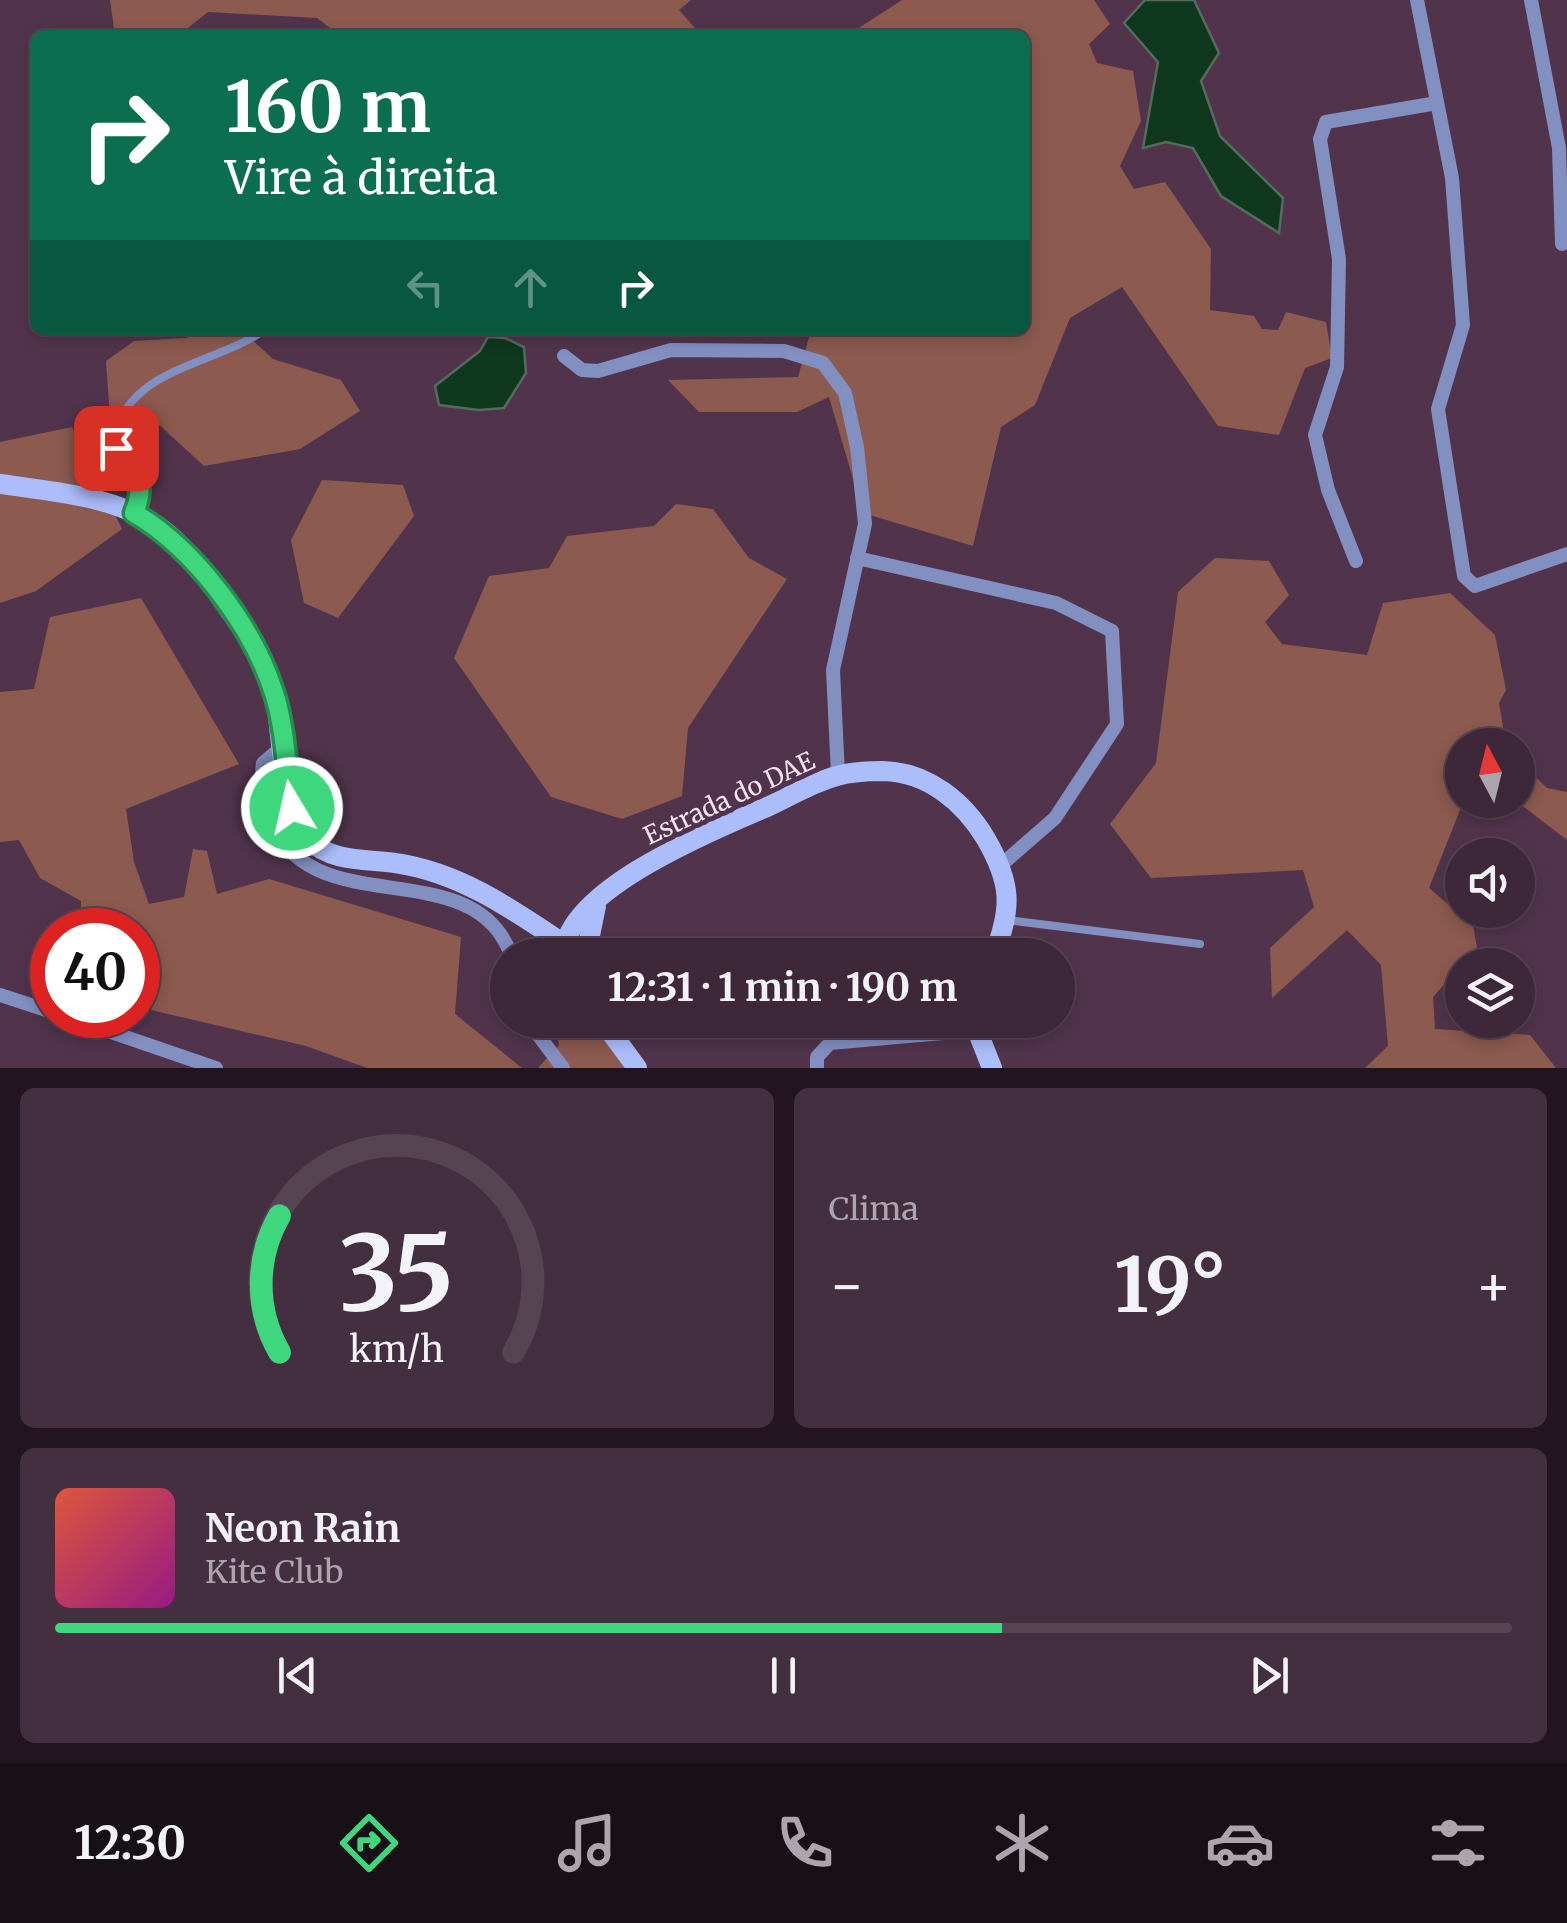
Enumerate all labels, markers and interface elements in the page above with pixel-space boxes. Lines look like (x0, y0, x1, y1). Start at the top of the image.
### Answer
text: 160 m (225, 63, 431, 151)
icon: right (60, 70, 190, 200)
text: Vire à direita (225, 150, 498, 206)
icon: left (398, 260, 453, 315)
icon: ahead (503, 260, 558, 315)
icon: right (608, 260, 663, 315)
pin (74, 406, 159, 491)
icon: arrive (89, 421, 144, 476)
north arrow (1445, 728, 1535, 818)
map controls (1445, 728, 1535, 1038)
street label: Estrada do DAE (639, 744, 820, 852)
position arrow (240, 756, 344, 860)
button: sound (1445, 838, 1535, 928)
speed limit sign: 40 (30, 908, 160, 1038)
button: layers (1445, 948, 1535, 1038)
text: 12:31 · 1 min · 190 m (608, 964, 957, 1011)
text: Clima (829, 1189, 919, 1229)
text: 35 (339, 1208, 455, 1338)
text: 19° (1114, 1238, 1227, 1332)
text: − (829, 1251, 865, 1320)
text: + (1475, 1251, 1512, 1320)
text: km/h (349, 1327, 444, 1372)
text: Neon Rain (205, 1505, 400, 1552)
text: Kite Club (205, 1552, 343, 1592)
icon: previous (270, 1648, 325, 1703)
icon: pause (756, 1648, 811, 1703)
icon: next (1242, 1648, 1297, 1703)
icon: directions (334, 1808, 404, 1878)
icon: music (552, 1808, 622, 1878)
icon: phone (770, 1808, 840, 1878)
icon: climate (987, 1808, 1057, 1878)
icon: car (1205, 1808, 1275, 1878)
icon: filters (1423, 1808, 1493, 1878)
text: 12:30 (74, 1815, 186, 1871)

